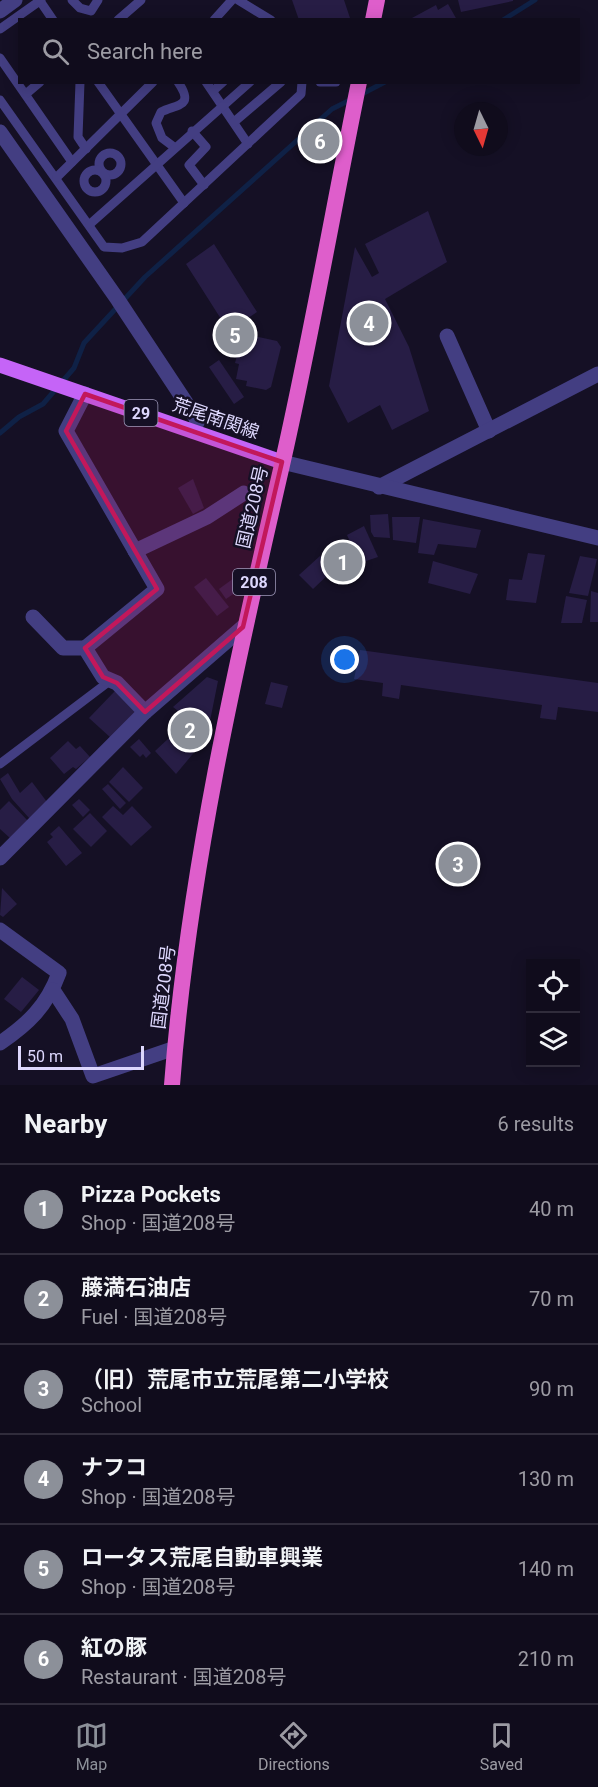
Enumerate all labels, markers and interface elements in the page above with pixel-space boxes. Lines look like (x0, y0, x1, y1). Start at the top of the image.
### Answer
search box (18, 18, 580, 84)
icon: search (39, 35, 72, 68)
text: Search here (87, 39, 203, 64)
north arrow (454, 102, 508, 156)
pin: 6 (300, 118, 340, 164)
pin: 4 (350, 300, 388, 346)
pin: 5 (216, 312, 254, 358)
street label: 荒尾南関線 (170, 393, 262, 443)
road number: 29 (124, 400, 158, 426)
street label: 国道208号 (232, 464, 272, 550)
pin: 1 (324, 540, 362, 584)
road number: 208 (233, 569, 275, 595)
your location (330, 645, 359, 674)
pin: 2 (170, 708, 210, 752)
pin: 3 (438, 842, 478, 886)
street label: 国道208号 (147, 944, 179, 1030)
map controls (526, 959, 580, 1067)
button: locate (526, 959, 580, 1013)
button: layers (526, 1013, 580, 1067)
scale bar (18, 1043, 144, 1070)
text: 50 m (27, 1047, 63, 1066)
text: Nearby (24, 1109, 107, 1139)
text: 6 results (498, 1112, 574, 1136)
text: Pizza Pockets (81, 1182, 221, 1207)
text: 1 (38, 1197, 49, 1221)
text: 40 m (529, 1197, 574, 1221)
text: Shop · 国道208号 (81, 1211, 235, 1235)
text: 藤満石油店 (81, 1275, 191, 1300)
text: 2 (38, 1287, 49, 1311)
text: 70 m (529, 1287, 574, 1311)
text: Fuel · 国道208号 (81, 1305, 227, 1329)
text: （旧）荒尾市立荒尾第二小学校 (81, 1367, 389, 1392)
text: 3 (38, 1377, 49, 1401)
text: 90 m (529, 1377, 574, 1401)
text: School (81, 1393, 142, 1417)
text: ナフコ (81, 1455, 147, 1480)
text: 4 (38, 1467, 49, 1491)
text: 130 m (518, 1467, 574, 1491)
text: Shop · 国道208号 (81, 1485, 235, 1509)
text: ロータス荒尾自動車興業 (81, 1545, 323, 1570)
text: 5 (38, 1557, 49, 1581)
text: 140 m (518, 1557, 574, 1581)
text: Shop · 国道208号 (81, 1575, 235, 1599)
text: 紅の豚 (81, 1635, 147, 1660)
text: 6 (38, 1647, 49, 1671)
text: 210 m (518, 1647, 574, 1671)
text: Restaurant · 国道208号 (81, 1665, 286, 1689)
tab: Map (75, 1719, 108, 1774)
tab: Directions (258, 1719, 330, 1774)
tab: Saved (480, 1719, 523, 1774)

